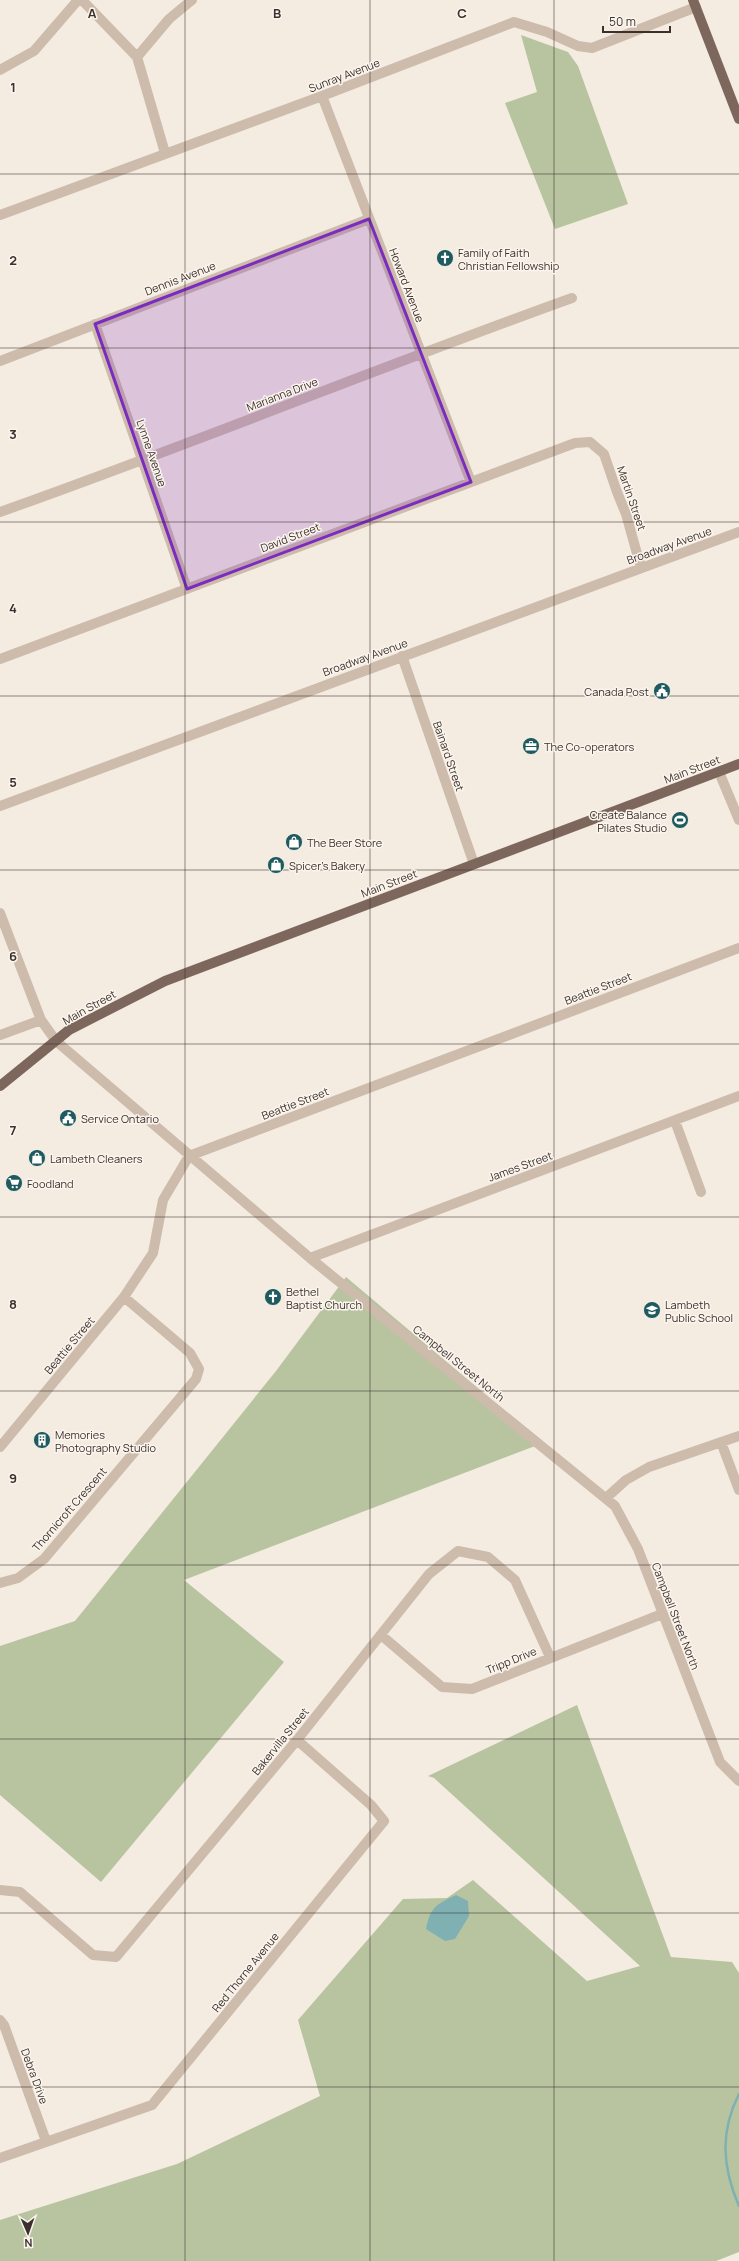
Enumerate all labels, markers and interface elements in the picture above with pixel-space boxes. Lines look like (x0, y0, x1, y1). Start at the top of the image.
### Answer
text: A (88, 4, 97, 22)
text: B (273, 4, 281, 22)
text: C (457, 4, 467, 22)
scale bar (603, 8, 670, 34)
text: 50 m (609, 13, 636, 30)
street label: Sunray Avenue (306, 54, 382, 95)
text: 1 (10, 78, 16, 96)
place label: Family of Faith Christian Fellowship (458, 245, 560, 273)
street label: Howard Avenue (386, 246, 428, 325)
church icon: Family of Faith Christian Fellowship (435, 248, 455, 268)
text: 2 (9, 251, 17, 269)
street label: Dennis Avenue (142, 257, 218, 298)
street label: Marianna Drive (244, 373, 320, 414)
street label: Lynne Avenue (133, 417, 171, 489)
text: 3 (9, 425, 17, 443)
street label: Martin Street (614, 464, 650, 532)
street label: David Street (258, 519, 322, 555)
street label: Broadway Avenue (624, 522, 714, 567)
text: 4 (9, 599, 17, 617)
street label: Broadway Avenue (320, 634, 410, 679)
public building icon: Canada Post (652, 681, 672, 701)
place label: Canada Post (584, 684, 649, 699)
street label: Bainard Street (430, 719, 468, 793)
office icon: The Co-operators (521, 736, 541, 756)
place label: The Co-operators (544, 739, 634, 754)
street label: Main Street (662, 751, 722, 787)
text: 5 (9, 773, 17, 791)
place label: Create Balance Pilates Studio (590, 807, 668, 835)
sports icon: Create Balance Pilates Studio (670, 810, 690, 830)
shop icon: The Beer Store (284, 832, 304, 852)
place label: The Beer Store (307, 835, 383, 850)
shop icon: Spicer's Bakery (266, 855, 286, 875)
place label: Spicer's Bakery (289, 858, 365, 873)
street label: Main Street (359, 865, 419, 901)
text: 6 (9, 947, 17, 965)
street label: Beattie Street (562, 968, 634, 1008)
street label: Main Street (60, 986, 118, 1028)
street label: Beattie Street (259, 1083, 331, 1123)
public building icon: Service Ontario (58, 1108, 78, 1128)
place label: Service Ontario (81, 1111, 159, 1126)
text: 7 (10, 1121, 17, 1139)
street label: James Street (486, 1147, 554, 1185)
shop icon: Lambeth Cleaners (27, 1148, 47, 1168)
place label: Lambeth Cleaners (50, 1151, 143, 1166)
supermarket icon: Foodland (4, 1173, 24, 1193)
place label: Foodland (27, 1176, 74, 1191)
place label: Bethel Baptist Church (286, 1284, 362, 1312)
church icon: Bethel Baptist Church (263, 1287, 283, 1307)
text: 8 (9, 1295, 17, 1313)
place label: Lambeth Public School (665, 1297, 733, 1325)
school or university icon: Lambeth Public School (642, 1300, 662, 1320)
street label: Beattie Street (40, 1313, 98, 1377)
street label: Campbell Street North (410, 1321, 508, 1405)
place label: Memories Photography Studio (55, 1427, 157, 1455)
building icon: Memories Photography Studio (32, 1430, 52, 1450)
street label: Thornicroft Crescent (28, 1464, 110, 1554)
text: 9 (9, 1469, 17, 1487)
street label: Campbell Street North (649, 1560, 703, 1672)
street label: Tripp Drive (483, 1643, 539, 1677)
street label: Bakervilla Street (248, 1704, 312, 1778)
street label: Red Thorne Avenue (208, 1929, 282, 2015)
street label: Debra Drive (18, 2046, 52, 2106)
north arrow (8, 2213, 48, 2253)
text: N (24, 2236, 33, 2251)

